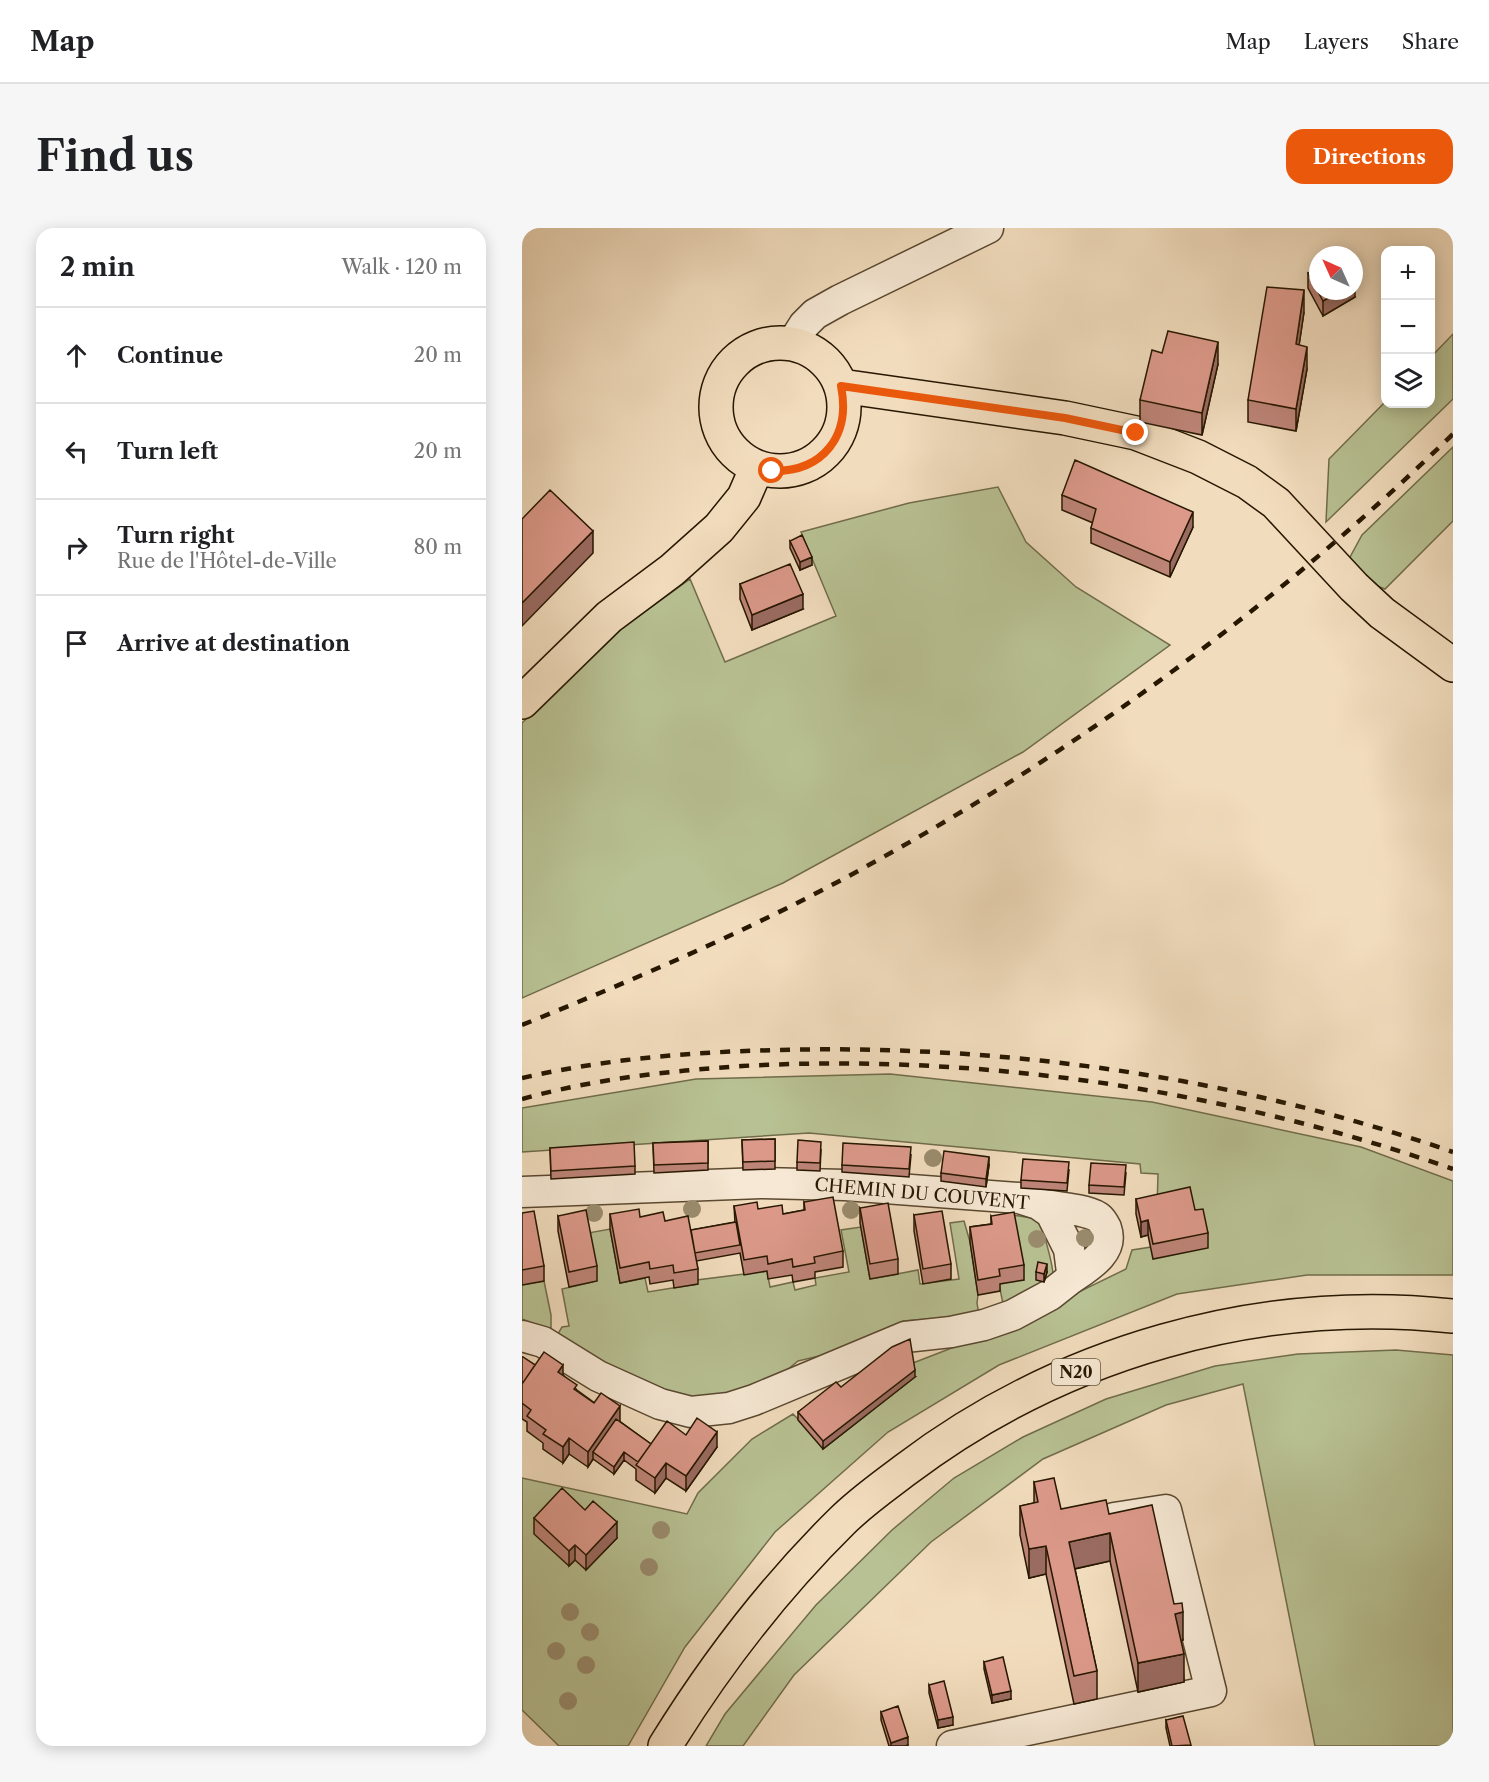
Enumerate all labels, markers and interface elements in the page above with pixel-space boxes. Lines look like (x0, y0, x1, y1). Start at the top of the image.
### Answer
text: Map (30, 24, 94, 58)
text: Map (1226, 29, 1271, 54)
text: Layers (1304, 29, 1369, 54)
text: Share (1402, 29, 1459, 54)
button: Directions (1286, 129, 1453, 184)
text: Find us (36, 130, 194, 182)
north arrow (1309, 246, 1363, 300)
map controls (1381, 246, 1435, 408)
button: + (1381, 246, 1435, 300)
text: 2 min (60, 251, 135, 283)
text: Walk · 120 m (341, 255, 462, 279)
button: − (1381, 300, 1435, 354)
icon: ahead (60, 339, 93, 372)
text: Continue (117, 342, 223, 369)
text: 20 m (414, 343, 462, 367)
button: layers (1381, 354, 1435, 408)
route end (1122, 419, 1148, 445)
icon: left (60, 435, 93, 468)
text: Turn left (117, 438, 218, 465)
text: 20 m (414, 439, 462, 463)
route start (758, 457, 784, 483)
text: Turn right (117, 522, 235, 549)
icon: right (60, 531, 93, 564)
text: 80 m (414, 535, 462, 559)
text: Rue de l'Hôtel-de-Ville (117, 549, 337, 573)
icon: arrive (60, 627, 93, 660)
text: Arrive at destination (117, 630, 350, 657)
street label: CHEMIN DU COUVENT (814, 1174, 1031, 1214)
road number: N20 (1052, 1359, 1100, 1385)

